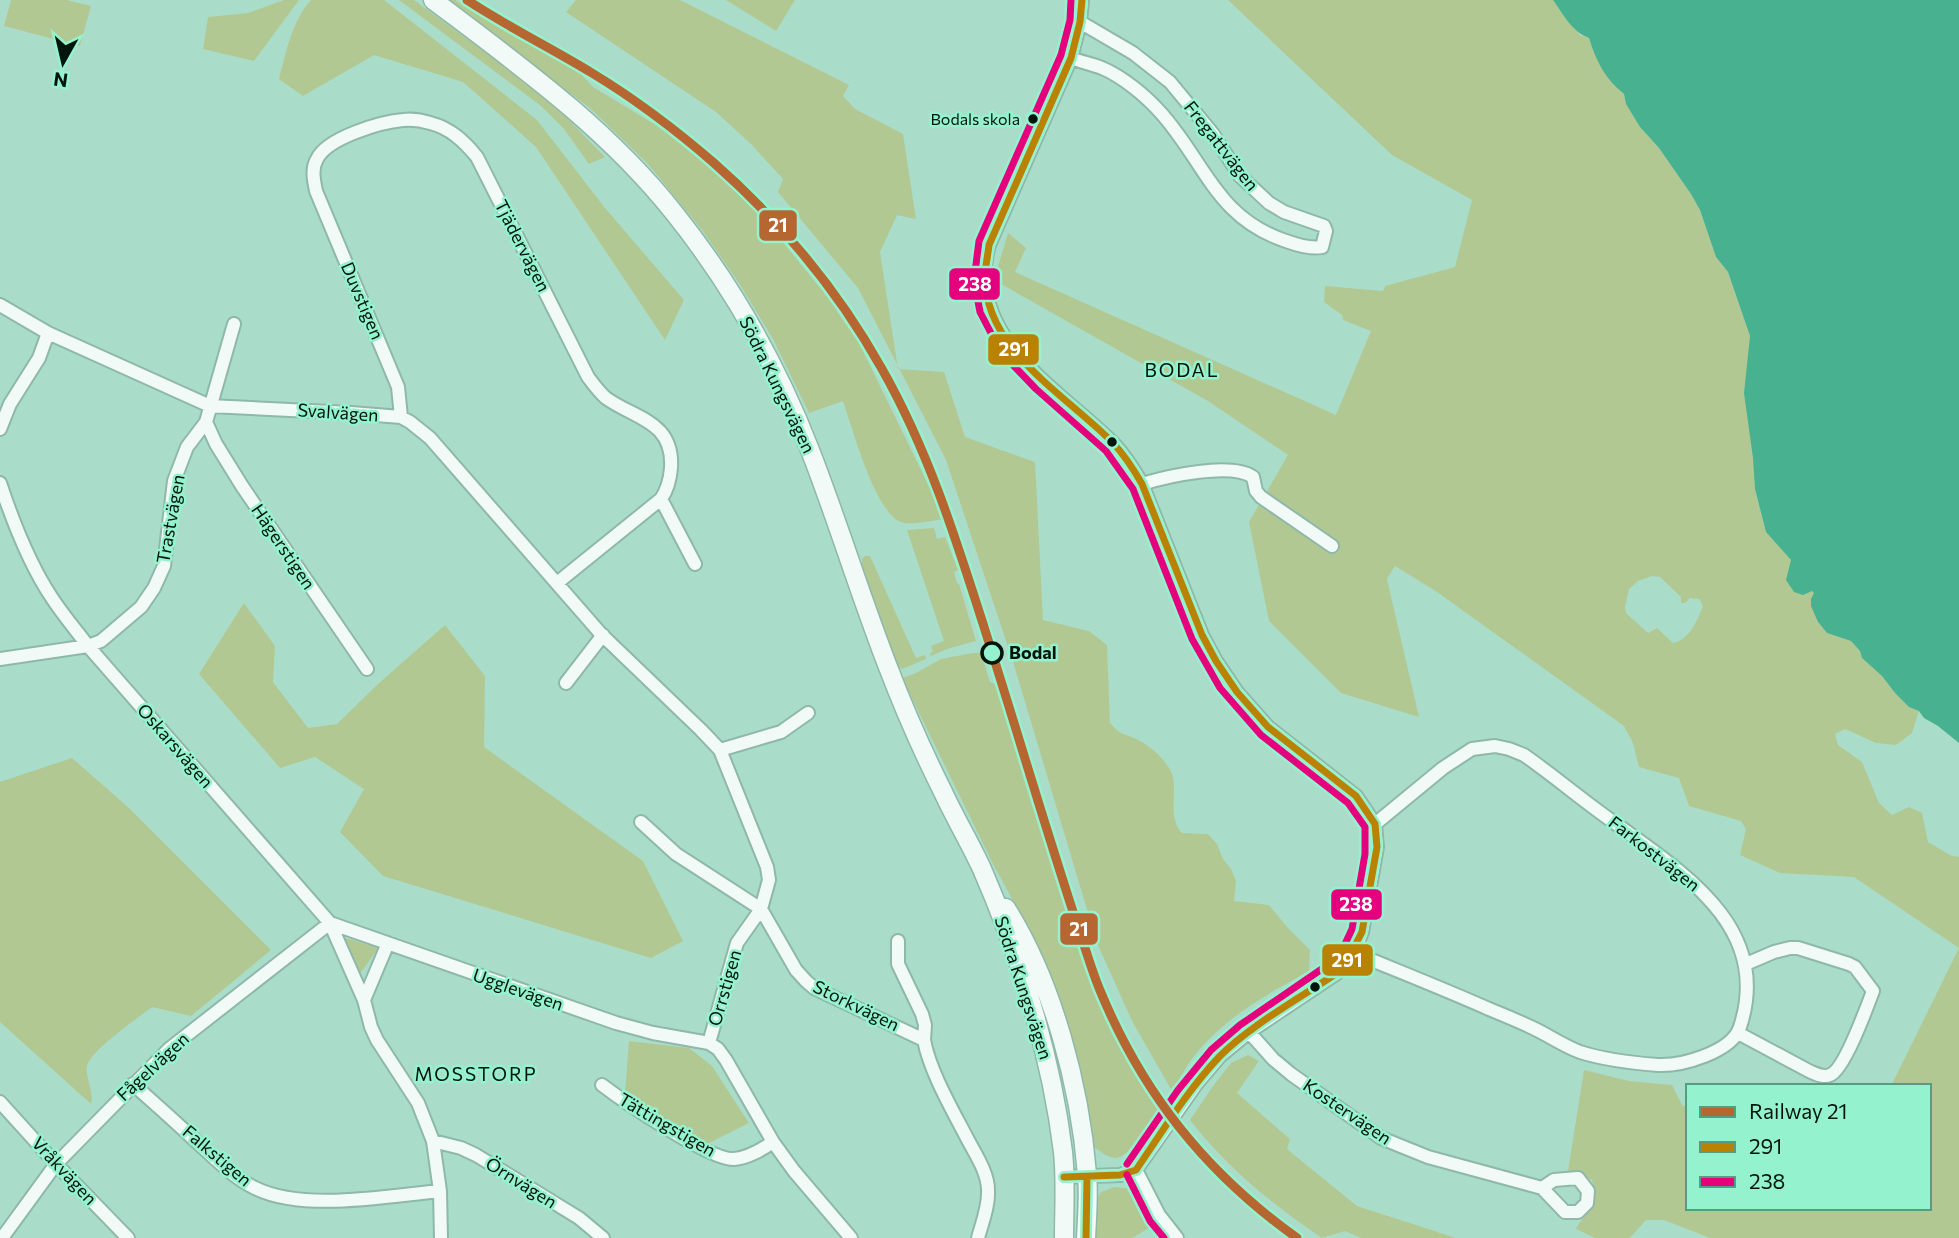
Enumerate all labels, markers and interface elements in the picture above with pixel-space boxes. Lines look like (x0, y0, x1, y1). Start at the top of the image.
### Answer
north arrow (28, 28, 98, 98)
text: N (52, 68, 69, 93)
street label: Fregattvägen (1180, 96, 1264, 195)
place label: Bodals skola (931, 109, 1020, 128)
marker: Bodals skola (1026, 112, 1040, 126)
street label: Tjädervägen (490, 196, 555, 295)
line badge: 21 (758, 209, 798, 242)
text: 21 (768, 213, 788, 236)
street label: Duvstigen (337, 259, 389, 343)
line badge: 238 (948, 267, 1001, 301)
text: 238 (958, 272, 992, 295)
street label: Södra Kungsvägen (735, 313, 821, 456)
line badge: 291 (987, 333, 1040, 366)
text: 291 (998, 337, 1030, 360)
district label: BODAL (1144, 358, 1220, 381)
street label: Svalvägen (297, 398, 379, 426)
unlabelled marker (1105, 435, 1119, 449)
street label: Trastvägen (151, 473, 189, 565)
street label: Hägerstigen (247, 500, 320, 593)
place label: Bodal (1009, 641, 1057, 663)
marker: Bodal (981, 642, 1003, 664)
street label: Oskarsvägen (133, 699, 218, 792)
street label: Farkostvägen (1605, 811, 1705, 896)
line badge: 238 (1330, 888, 1383, 921)
text: 238 (1339, 892, 1373, 915)
line badge: 21 (1059, 912, 1099, 946)
street label: Södra Kungsvägen (990, 913, 1057, 1062)
text: 21 (1069, 917, 1089, 940)
line badge: 291 (1321, 943, 1374, 977)
street label: Orrstigen (703, 947, 745, 1028)
text: 291 (1331, 948, 1363, 971)
street label: Ugglevägen (470, 963, 566, 1015)
street label: Storkvägen (810, 975, 903, 1035)
unlabelled marker (1308, 980, 1322, 994)
street label: Fågelvägen (112, 1027, 193, 1105)
district label: MOSSTORP (414, 1062, 538, 1085)
street label: Kostervägen (1299, 1074, 1396, 1149)
legend (1686, 1084, 1931, 1210)
street label: Tättingstigen (615, 1088, 720, 1161)
text: Railway 21 (1749, 1098, 1848, 1123)
street label: Falkstigen (179, 1120, 257, 1190)
street label: Vråkvägen (28, 1132, 102, 1209)
text: 291 (1749, 1133, 1782, 1158)
street label: Örnvägen (482, 1152, 561, 1213)
text: 238 (1749, 1168, 1785, 1193)

